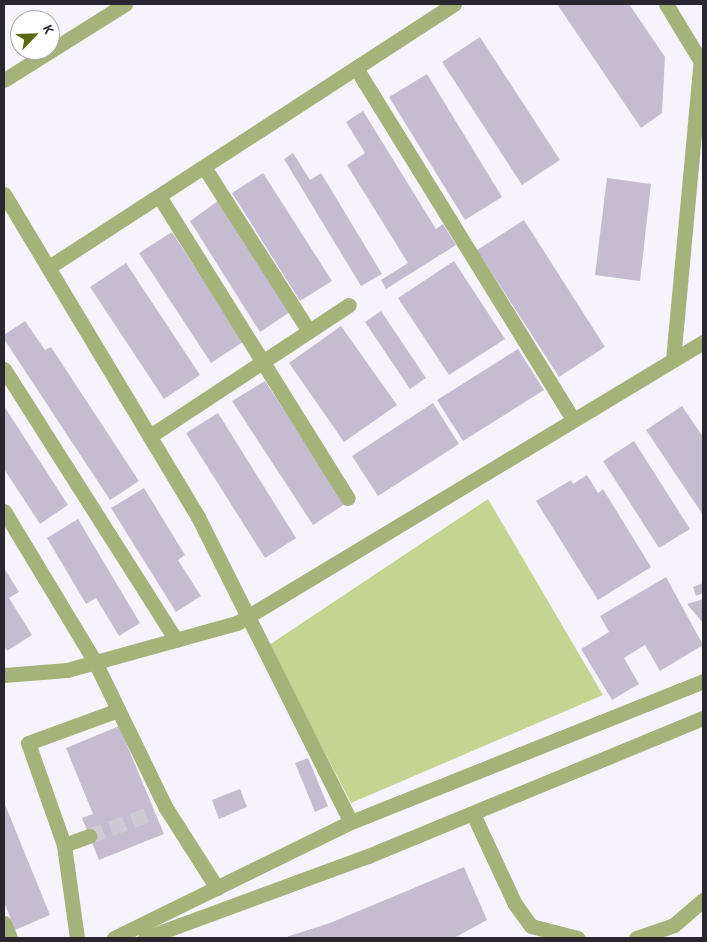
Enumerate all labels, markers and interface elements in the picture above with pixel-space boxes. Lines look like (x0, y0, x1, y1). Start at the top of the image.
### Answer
north arrow (10, 10, 60, 60)
text: K (40, 23, 56, 36)

